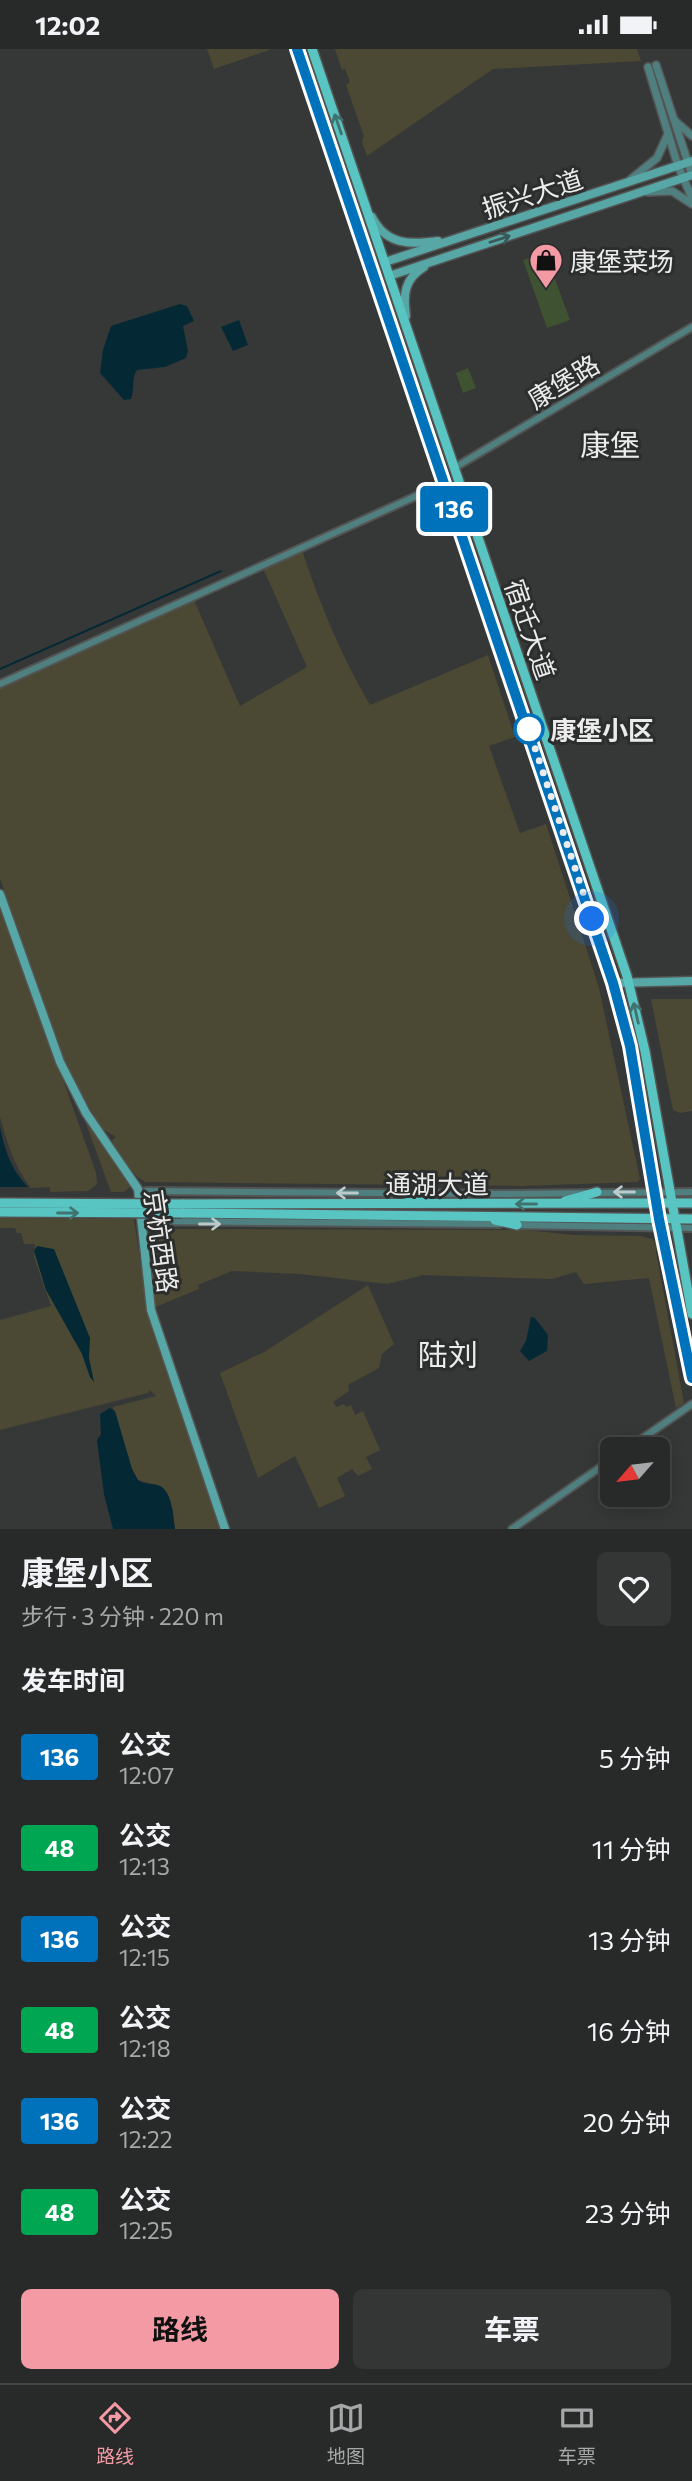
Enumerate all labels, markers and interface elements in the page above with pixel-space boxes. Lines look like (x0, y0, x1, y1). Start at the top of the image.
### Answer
text: 12:02 (35, 9, 100, 40)
one-way arrow (331, 113, 344, 135)
street label: 振兴大道 (478, 162, 586, 224)
one-way arrow (489, 232, 511, 244)
shop icon: 康堡菜场 (527, 241, 565, 290)
place label: 康堡菜场 (570, 245, 674, 276)
street label: 康堡路 (522, 348, 604, 414)
district label: 康堡 (580, 425, 640, 462)
line badge: 136 (414, 486, 494, 532)
text: 136 (434, 494, 474, 523)
street label: 宿迁大道 (499, 575, 563, 683)
marker: 康堡小区 (514, 714, 544, 744)
place label: 康堡小区 (550, 714, 654, 745)
your location (574, 901, 609, 936)
one-way arrow (629, 1002, 642, 1025)
street label: 通湖大道 (385, 1168, 489, 1199)
one-way arrow (613, 1185, 636, 1199)
one-way arrow (336, 1186, 359, 1200)
street label: 京杭西路 (139, 1187, 185, 1295)
one-way arrow (515, 1197, 538, 1211)
one-way arrow (56, 1206, 79, 1220)
one-way arrow (198, 1217, 221, 1231)
district label: 陆刘 (418, 1335, 478, 1372)
north arrow (600, 1437, 670, 1507)
map controls (600, 1437, 670, 1507)
text: 康堡小区 (21, 1551, 153, 1592)
button: heart (597, 1552, 671, 1626)
text: 步行 · 3 分钟 · 220 m (21, 1602, 224, 1630)
text: 发车时间 (21, 1664, 125, 1695)
text: 公交 (119, 1728, 171, 1759)
text: 136 (40, 1742, 79, 1771)
text: 5 分钟 (599, 1742, 671, 1773)
text: 12:07 (119, 1761, 174, 1789)
text: 公交 (119, 1819, 171, 1850)
text: 48 (45, 1833, 74, 1862)
text: 11 分钟 (592, 1833, 671, 1864)
text: 12:13 (119, 1852, 170, 1880)
text: 公交 (119, 1910, 171, 1941)
text: 136 (40, 1924, 79, 1953)
text: 13 分钟 (588, 1924, 671, 1955)
text: 12:15 (119, 1943, 170, 1971)
text: 公交 (119, 2001, 171, 2032)
text: 48 (45, 2015, 74, 2044)
text: 16 分钟 (587, 2015, 671, 2046)
text: 12:18 (119, 2034, 171, 2062)
text: 公交 (119, 2092, 171, 2123)
text: 136 (40, 2106, 79, 2135)
text: 20 分钟 (583, 2106, 671, 2137)
text: 12:22 (119, 2125, 173, 2153)
text: 公交 (119, 2183, 171, 2214)
text: 48 (45, 2197, 74, 2226)
text: 23 分钟 (585, 2197, 671, 2228)
text: 12:25 (119, 2216, 173, 2244)
button: 路线 (21, 2289, 339, 2369)
button: 车票 (353, 2289, 671, 2369)
tab: 路线 (96, 2399, 134, 2468)
tab: 地图 (327, 2399, 365, 2468)
tab: 车票 (558, 2399, 596, 2468)

